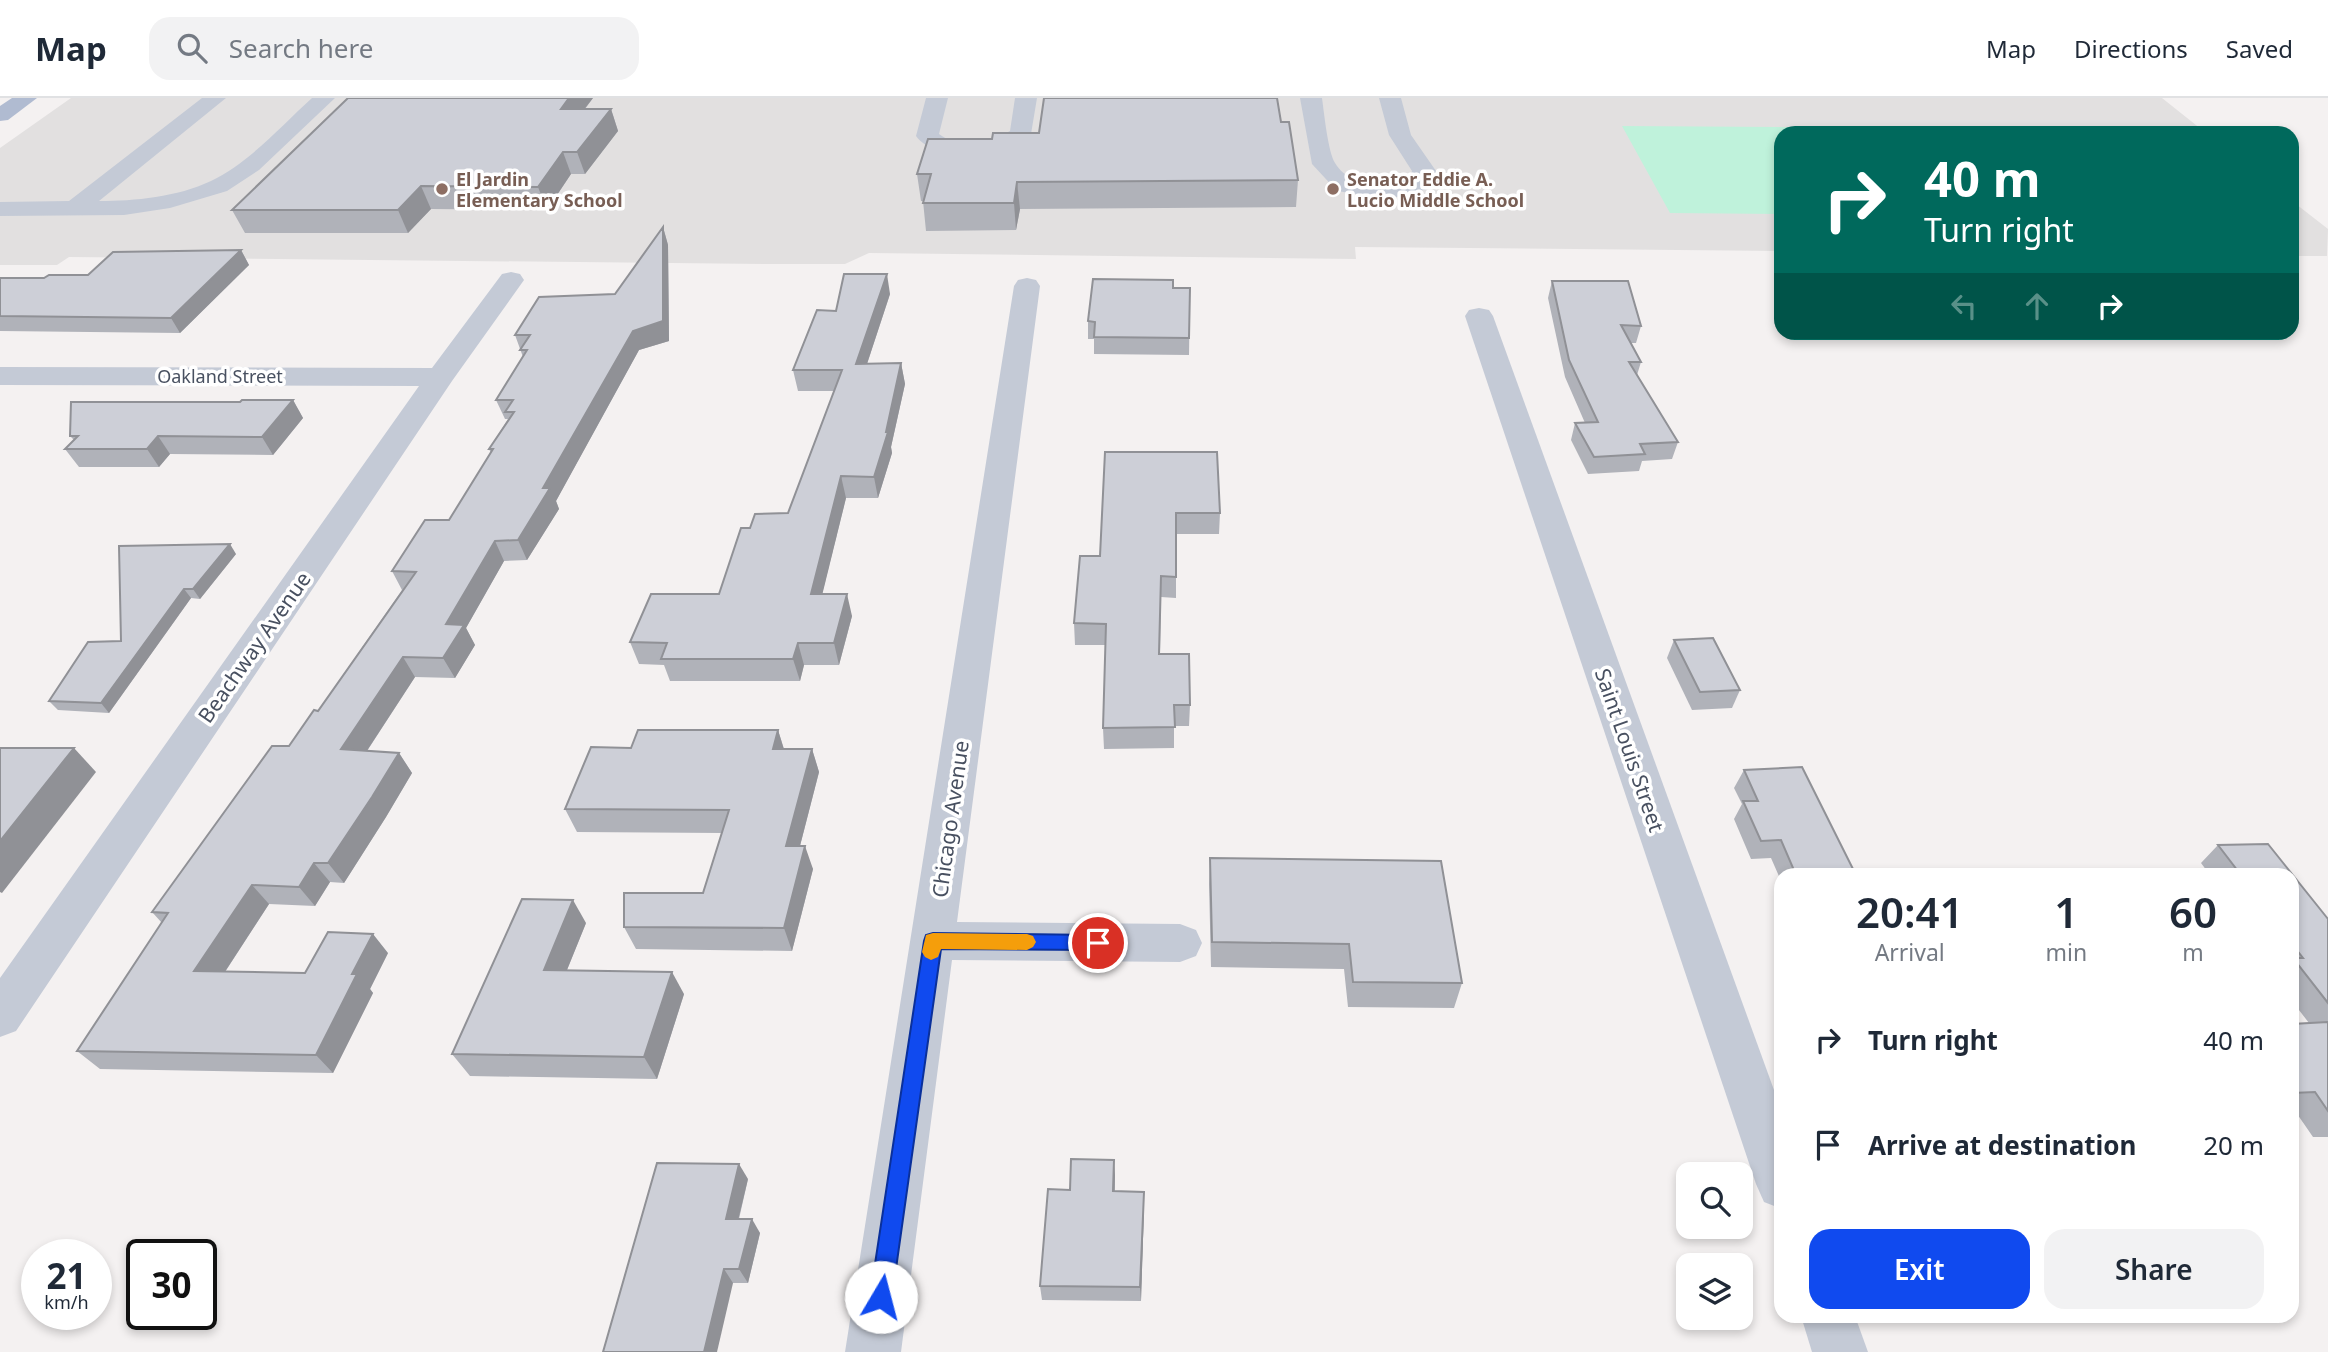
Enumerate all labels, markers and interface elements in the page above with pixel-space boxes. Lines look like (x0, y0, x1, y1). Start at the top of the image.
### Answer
search box (149, 17, 639, 80)
text: Map (35, 26, 107, 71)
icon: search (173, 29, 211, 67)
text: Search here (229, 30, 373, 66)
text: Map (1986, 32, 2036, 65)
text: Directions (2074, 32, 2188, 65)
text: Saved (2226, 32, 2293, 65)
text: 40 m (1924, 145, 2041, 211)
icon: right (1809, 154, 1900, 245)
place label: El Jardin Elementary School (456, 167, 623, 212)
place label: Senator Eddie A. Lucio Middle School (1347, 167, 1524, 212)
marker: El Jardin Elementary School (434, 181, 450, 197)
marker: Senator Eddie A. Lucio Middle School (1325, 181, 1341, 197)
text: Turn right (1924, 208, 2074, 251)
icon: left (1945, 287, 1983, 325)
icon: ahead (2018, 287, 2056, 325)
icon: right (2091, 287, 2129, 325)
street label: Oakland Street (157, 364, 283, 388)
street label: Beachway Avenue (191, 566, 317, 728)
street label: Saint Louis Street (1589, 665, 1671, 836)
street label: Chicago Avenue (925, 739, 975, 899)
text: 20:41 (1856, 883, 1964, 940)
text: 1 (2054, 883, 2078, 940)
text: 60 (2169, 883, 2217, 940)
pin (1068, 913, 1128, 973)
icon: arrive (1079, 924, 1117, 962)
text: Arrival (1875, 936, 1945, 968)
text: min (2045, 936, 2087, 968)
text: m (2182, 936, 2204, 968)
icon: right (1809, 1021, 1847, 1059)
text: Turn right (1868, 1022, 1998, 1058)
text: 40 m (2203, 1022, 2264, 1058)
icon: arrive (1809, 1126, 1847, 1164)
text: Arrive at destination (1868, 1127, 2137, 1163)
text: 20 m (2203, 1127, 2264, 1163)
map controls (1676, 1162, 1753, 1330)
button: search (1676, 1162, 1753, 1239)
button: Exit (1809, 1229, 2030, 1309)
button: Share (2044, 1229, 2264, 1309)
speed limit sign: 30 (126, 1239, 217, 1330)
text: 21 (46, 1252, 87, 1299)
button: layers (1676, 1253, 1753, 1330)
position arrow (844, 1260, 918, 1334)
text: km/h (44, 1290, 89, 1314)

